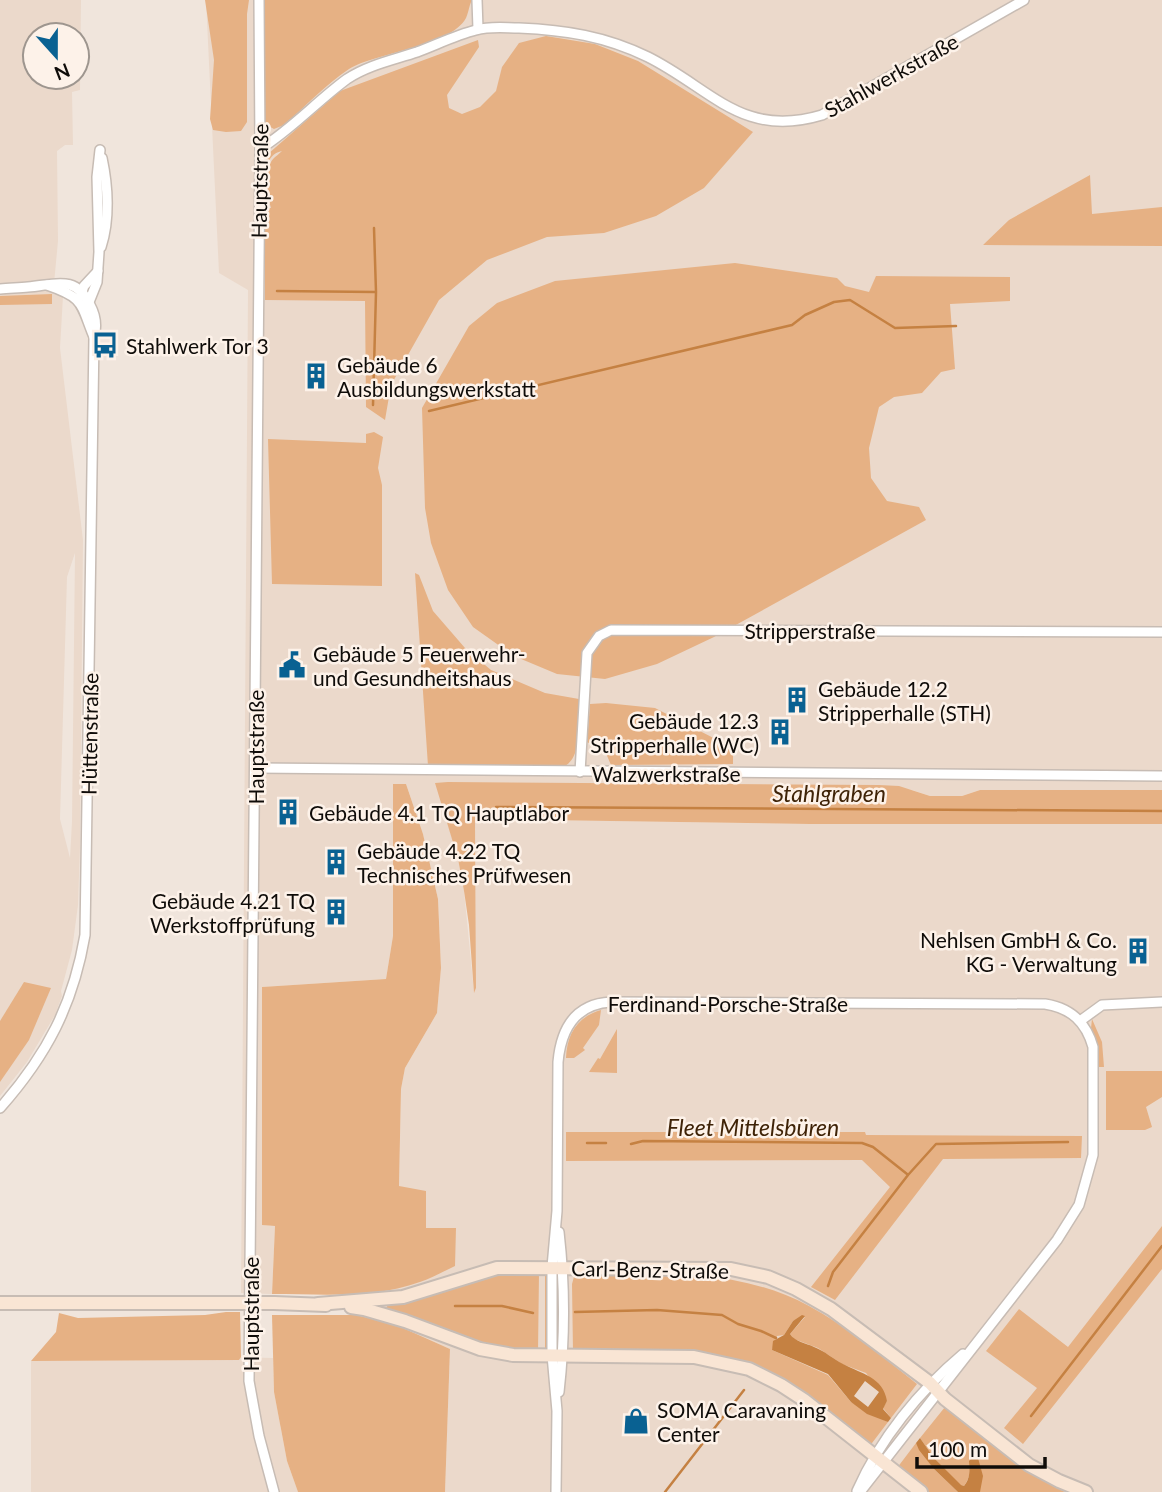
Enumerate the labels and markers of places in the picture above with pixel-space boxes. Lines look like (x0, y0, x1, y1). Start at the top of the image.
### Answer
bus stop icon: Stahlwerk Tor 3 (90, 330, 120, 360)
place label: Stahlwerk Tor 3 (126, 333, 269, 358)
place label: Gebäude 6 Ausbildungswerkstatt (337, 352, 536, 401)
building icon: Gebäude 6 Ausbildungswerkstatt (301, 361, 331, 391)
place label: Gebäude 5 Feuerwehr- und Gesundheitshaus (313, 641, 526, 690)
public building icon: Gebäude 5 Feuerwehr- und Gesundheitshaus (277, 650, 307, 680)
place label: Gebäude 12.2 Stripperhalle (STH) (818, 676, 991, 725)
building icon: Gebäude 12.2 Stripperhalle (STH) (782, 685, 812, 715)
place label: Gebäude 12.3 Stripperhalle (WC) (590, 708, 759, 757)
building icon: Gebäude 12.3 Stripperhalle (WC) (765, 717, 795, 747)
building icon: Gebäude 4.1 TQ Hauptlabor (273, 797, 303, 827)
place label: Gebäude 4.1 TQ Hauptlabor (309, 800, 569, 825)
place label: Gebäude 4.22 TQ Technisches Prüfwesen (357, 838, 571, 887)
building icon: Gebäude 4.22 TQ Technisches Prüfwesen (321, 847, 351, 877)
place label: Gebäude 4.21 TQ Werkstoffprüfung (150, 888, 315, 937)
building icon: Gebäude 4.21 TQ Werkstoffprüfung (321, 897, 351, 927)
place label: Nehlsen GmbH & Co. KG - Verwaltung (920, 927, 1117, 976)
building icon: Nehlsen GmbH & Co. KG - Verwaltung (1123, 936, 1153, 966)
place label: SOMA Caravaning Center (657, 1397, 826, 1446)
shop icon: SOMA Caravaning Center (621, 1406, 651, 1436)

